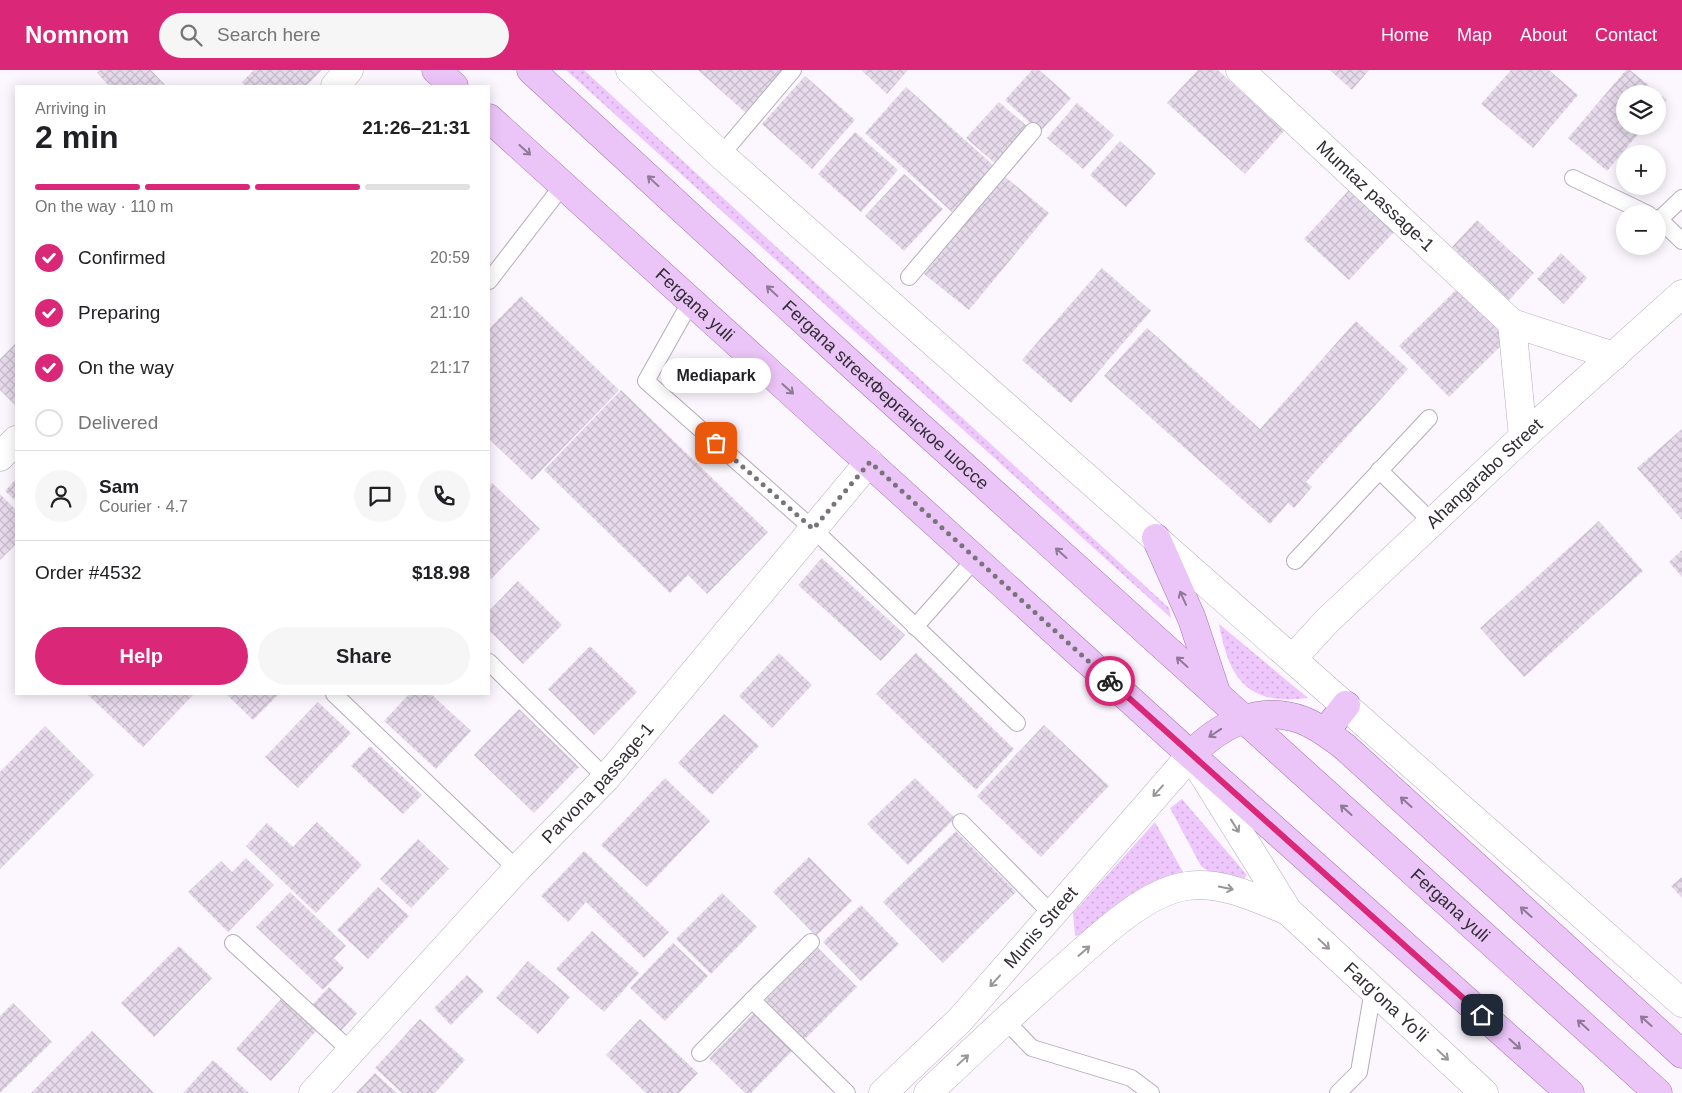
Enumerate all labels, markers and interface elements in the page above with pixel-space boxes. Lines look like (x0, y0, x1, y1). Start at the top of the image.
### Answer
search box (159, 13, 509, 58)
text: Nomnom (25, 21, 129, 48)
icon: search (177, 21, 205, 49)
text: Search here (217, 24, 321, 45)
text: Home (1381, 25, 1429, 45)
text: Map (1457, 25, 1492, 45)
text: About (1520, 25, 1567, 45)
text: Contact (1595, 25, 1657, 45)
map controls (1616, 85, 1666, 255)
button: layers (1616, 85, 1666, 135)
text: Arriving in (35, 100, 106, 117)
text: 21:26–21:31 (362, 117, 470, 138)
text: 2 min (35, 119, 119, 155)
street label: Mumtаz passage-1 (1313, 137, 1438, 255)
one-way arrow (518, 145, 531, 156)
button: + (1616, 145, 1666, 195)
one-way arrow (646, 176, 659, 187)
text: On the way · 110 m (35, 198, 173, 215)
button: − (1616, 205, 1666, 255)
icon: check (35, 244, 63, 272)
text: Confirmed (78, 247, 166, 268)
text: 20:59 (430, 249, 470, 266)
street label: Fergana yuli (651, 264, 738, 346)
one-way arrow (766, 285, 779, 297)
street label: Fergana streetФерганское шоссе (778, 296, 993, 494)
icon: check (35, 299, 63, 327)
text: Preparing (78, 302, 160, 323)
text: 21:10 (430, 304, 470, 321)
icon: check (35, 354, 63, 382)
text: On the way (78, 357, 174, 378)
callout: Mediapark (661, 358, 771, 393)
text: 21:17 (430, 359, 470, 376)
text: Mediapark (676, 367, 756, 384)
one-way arrow (782, 383, 795, 394)
text: Delivered (78, 412, 158, 433)
street label: Ahangarabo Street (1422, 414, 1546, 532)
pin (695, 422, 737, 464)
icon: bag (702, 429, 730, 457)
button: person (35, 470, 87, 522)
button: chat (354, 470, 406, 522)
button: phone (418, 470, 470, 522)
text: Sam (99, 476, 139, 497)
text: Courier · 4.7 (99, 498, 188, 515)
one-way arrow (1055, 547, 1068, 559)
text: Order #4532 (35, 562, 142, 583)
text: $18.98 (412, 562, 470, 583)
one-way arrow (1177, 591, 1187, 606)
button: Help (35, 627, 248, 685)
button: Share (258, 627, 470, 685)
courier (1085, 656, 1135, 706)
one-way arrow (1175, 656, 1188, 668)
icon: bike (1096, 667, 1124, 695)
street label: Parvona passage-1 (538, 719, 658, 847)
one-way arrow (1209, 729, 1223, 739)
one-way arrow (1153, 785, 1164, 798)
one-way arrow (1399, 796, 1412, 808)
one-way arrow (1340, 804, 1353, 815)
one-way arrow (1230, 819, 1241, 833)
street label: Fergana yuli (1407, 865, 1494, 946)
street label: Munis Street (1000, 883, 1082, 972)
one-way arrow (1217, 884, 1233, 893)
one-way arrow (1519, 906, 1532, 918)
one-way arrow (1318, 938, 1330, 950)
one-way arrow (1077, 945, 1090, 957)
street label: Farg'ona Yo'li (1340, 958, 1432, 1046)
one-way arrow (989, 974, 1001, 987)
pin (1461, 994, 1503, 1036)
icon: home (1468, 1001, 1496, 1029)
one-way arrow (1640, 1015, 1652, 1027)
one-way arrow (1576, 1019, 1589, 1031)
one-way arrow (1508, 1038, 1521, 1050)
one-way arrow (1437, 1049, 1450, 1061)
one-way arrow (957, 1054, 969, 1066)

